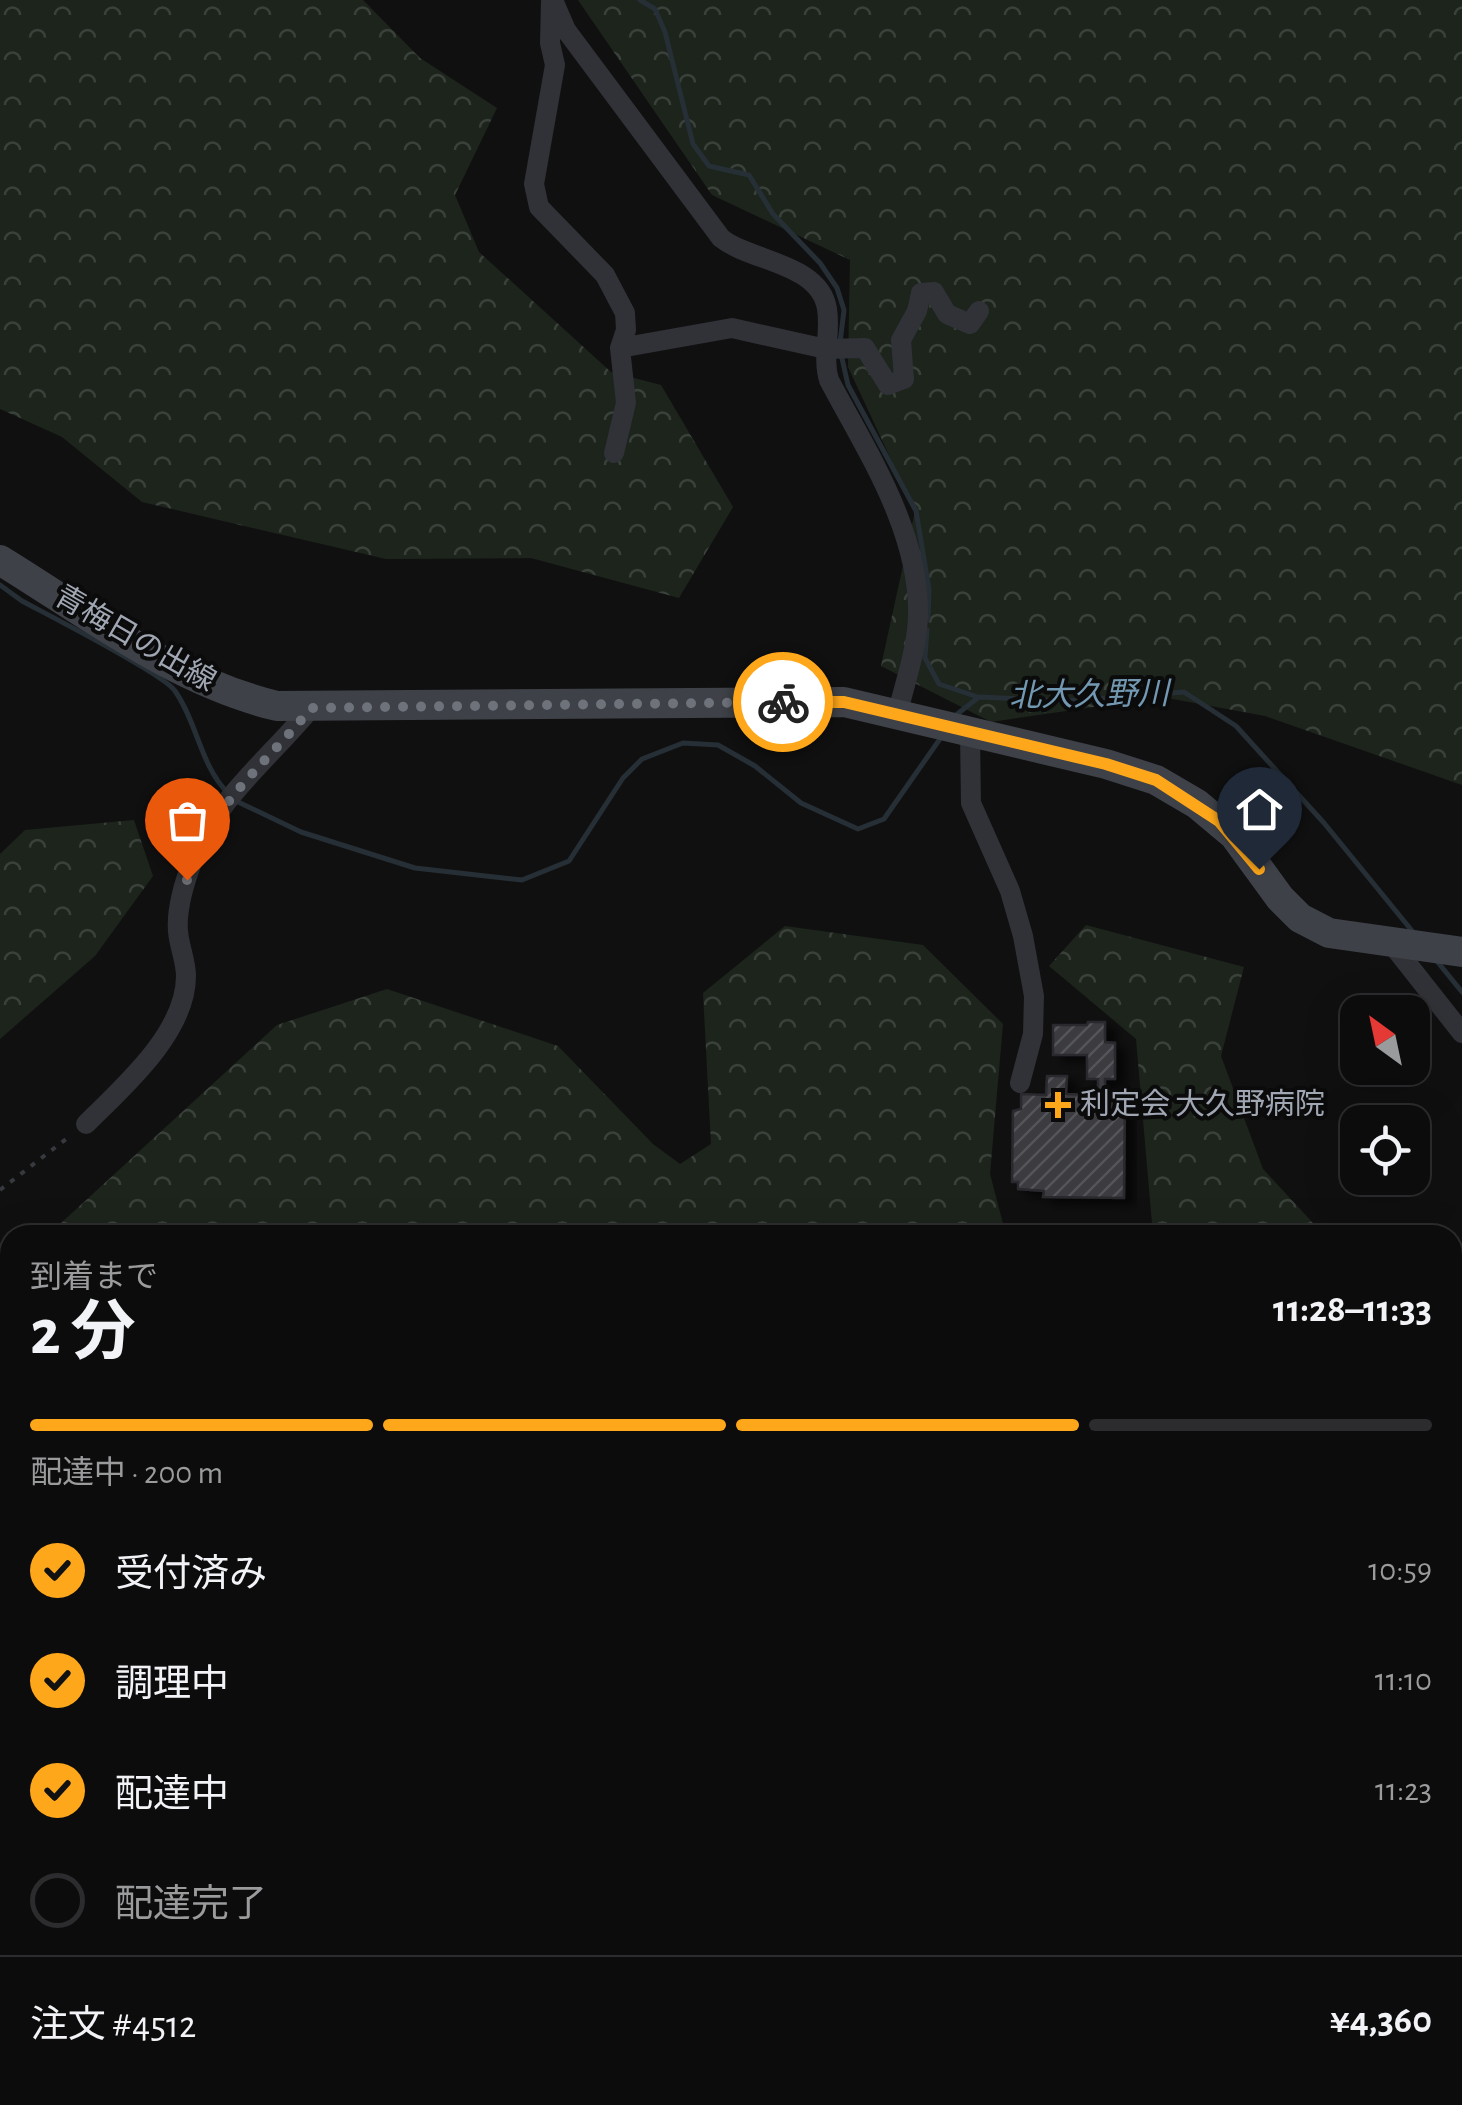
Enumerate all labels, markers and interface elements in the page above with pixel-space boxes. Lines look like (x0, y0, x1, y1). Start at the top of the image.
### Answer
street label: 青梅日の出線 (50, 579, 221, 697)
courier (733, 652, 833, 752)
icon: bike (756, 675, 811, 730)
water label: 北大久野川 (1009, 677, 1172, 712)
pin (1217, 767, 1302, 870)
pin (145, 778, 230, 881)
icon: home (1232, 782, 1287, 837)
icon: bag (160, 793, 215, 848)
north arrow (1340, 995, 1430, 1085)
map controls (1340, 995, 1430, 1195)
place label: 利定会 大久野病院 (1080, 1088, 1325, 1120)
marker: 利定会 大久野病院 (1045, 1092, 1071, 1118)
button: locate (1340, 1105, 1430, 1195)
text: 到着まで (30, 1261, 158, 1293)
text: 11:28–11:33 (1273, 1291, 1432, 1329)
text: 2 分 (30, 1301, 135, 1366)
text: 配達中 · 200 m (30, 1457, 223, 1489)
icon: check (30, 1543, 85, 1598)
text: 10:59 (1368, 1554, 1432, 1586)
text: 受付済み (115, 1556, 267, 1594)
icon: check (30, 1653, 85, 1708)
text: 11:10 (1375, 1664, 1432, 1696)
text: 調理中 (115, 1666, 229, 1704)
icon: check (30, 1763, 85, 1818)
text: 11:23 (1375, 1774, 1432, 1806)
text: 配達中 (115, 1776, 229, 1814)
text: 配達完了 (115, 1886, 267, 1924)
text: ¥4,360 (1330, 2002, 1432, 2040)
text: 注文 #4512 (30, 2007, 196, 2045)

